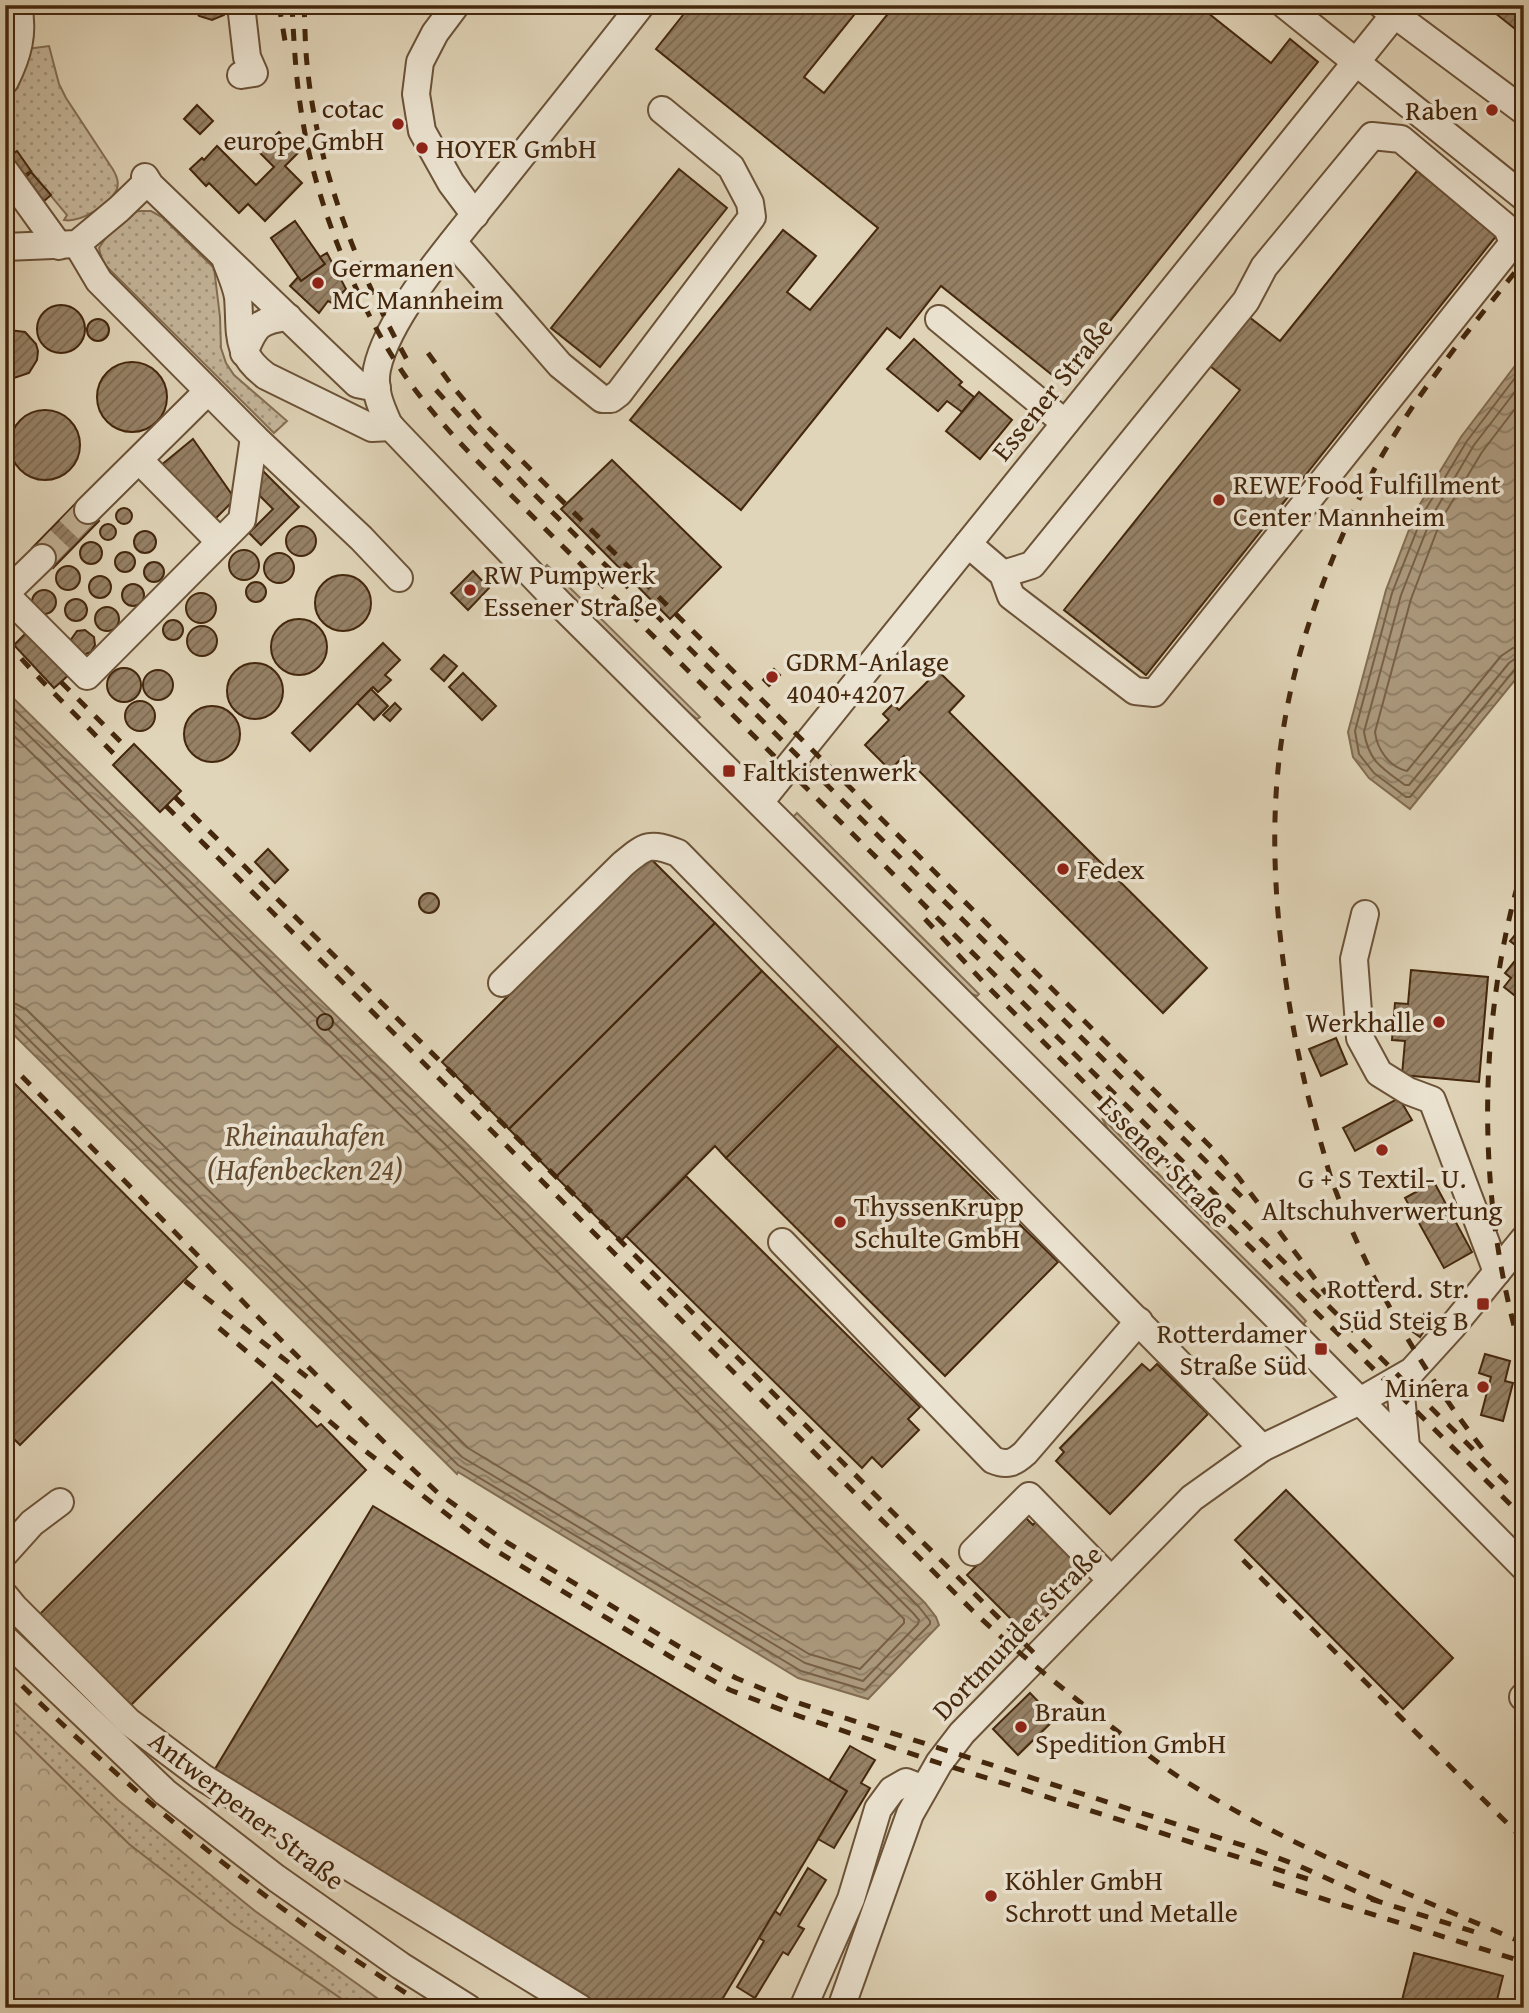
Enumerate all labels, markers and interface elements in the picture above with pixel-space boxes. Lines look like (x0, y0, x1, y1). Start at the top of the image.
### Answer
place label: cotac europe GmbH (223, 87, 384, 160)
place label: Raben (1405, 89, 1478, 130)
marker: Raben (1484, 102, 1500, 118)
marker: cotac europe GmbH (390, 116, 406, 132)
place label: HOYER GmbH (436, 127, 597, 168)
marker: HOYER GmbH (414, 140, 430, 156)
place label: Germanen MC Mannheim (332, 246, 504, 319)
marker: Germanen MC Mannheim (310, 275, 326, 291)
street label: Essener Straße (981, 308, 1122, 469)
place label: REWE Food Fulfillment Center Mannheim (1233, 463, 1501, 536)
marker: REWE Food Fulfillment Center Mannheim (1211, 492, 1227, 508)
place label: RW Pumpwerk Essener Straße (484, 553, 658, 626)
marker: RW Pumpwerk Essener Straße (462, 582, 478, 598)
place label: GDRM-Anlage 4040+4207 (786, 640, 949, 713)
marker: GDRM-Anlage 4040+4207 (764, 669, 780, 685)
place label: Faltkistenwerk (743, 750, 917, 791)
marker: Faltkistenwerk (721, 763, 737, 779)
place label: Fedex (1077, 848, 1145, 889)
marker: Fedex (1055, 861, 1071, 877)
place label: Werkhalle (1306, 1001, 1425, 1042)
marker: Werkhalle (1431, 1014, 1447, 1030)
street label: Essener Straße (1089, 1085, 1241, 1237)
water label: Rheinauhafen (Hafenbecken 24) (207, 1113, 403, 1191)
marker: G + S Textil- U. Altschuhverwertung (1374, 1142, 1390, 1158)
place label: G + S Textil- U. Altschuhverwertung (1261, 1157, 1503, 1230)
place label: ThyssenKrupp Schulte GmbH (854, 1185, 1024, 1258)
marker: ThyssenKrupp Schulte GmbH (832, 1214, 848, 1230)
place label: Rotterd. Str. Süd Steig B (1327, 1267, 1469, 1340)
marker: Rotterd. Str. Süd Steig B (1475, 1296, 1491, 1312)
place label: Rotterdamer Straße Süd (1157, 1312, 1307, 1385)
marker: Rotterdamer Straße Süd (1313, 1341, 1329, 1357)
place label: Minera (1385, 1366, 1470, 1407)
marker: Minera (1475, 1379, 1491, 1395)
street label: Dortmunder Straße (922, 1535, 1111, 1729)
place label: Braun Spedition GmbH (1035, 1690, 1226, 1763)
marker: Braun Spedition GmbH (1013, 1719, 1029, 1735)
street label: Antwerpener Straße (141, 1720, 354, 1899)
place label: Köhler GmbH Schrott und Metalle (1005, 1859, 1238, 1932)
marker: Köhler GmbH Schrott und Metalle (983, 1888, 999, 1904)

